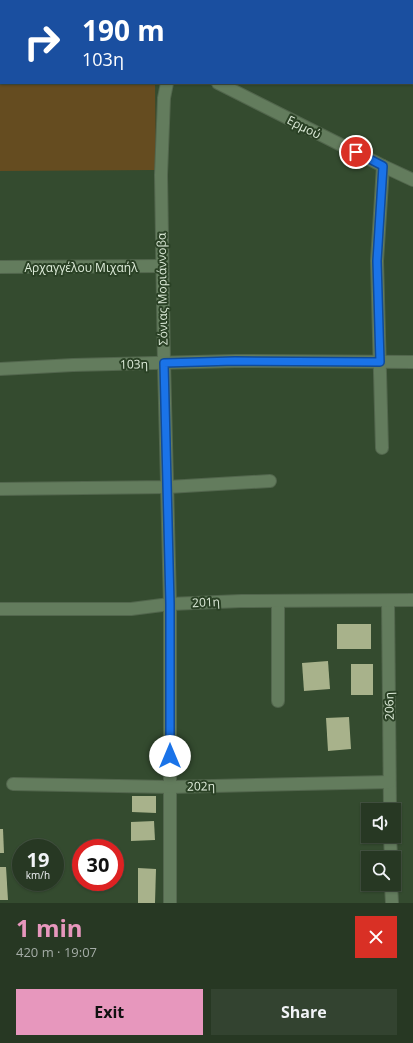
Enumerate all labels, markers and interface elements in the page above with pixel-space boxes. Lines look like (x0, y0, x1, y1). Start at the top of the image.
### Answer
text: 190 m (82, 11, 165, 49)
icon: right (16, 16, 68, 68)
text: 103η (82, 47, 124, 71)
street label: Ερμού (284, 111, 324, 143)
pin (339, 135, 373, 169)
icon: arrive (345, 141, 367, 163)
street label: Σόνιας Μοριάννοβα (153, 232, 171, 345)
street label: Αρχαγγέλου Μιχαήλ (24, 259, 138, 276)
street label: 103η (120, 355, 148, 373)
street label: 201η (192, 593, 220, 611)
street label: 206η (380, 692, 398, 720)
position arrow (149, 735, 191, 777)
street label: 202η (187, 777, 215, 795)
map controls (361, 803, 401, 891)
button: sound (361, 803, 401, 843)
speed limit sign: 30 (72, 839, 124, 891)
text: 19 (27, 846, 49, 873)
button: search (361, 851, 401, 891)
text: km/h (26, 868, 50, 882)
text: 1 min (16, 911, 83, 944)
button: close (355, 916, 397, 958)
text: 420 m · 19:07 (16, 943, 97, 961)
button: Exit (16, 989, 203, 1035)
button: Share (211, 989, 397, 1035)

